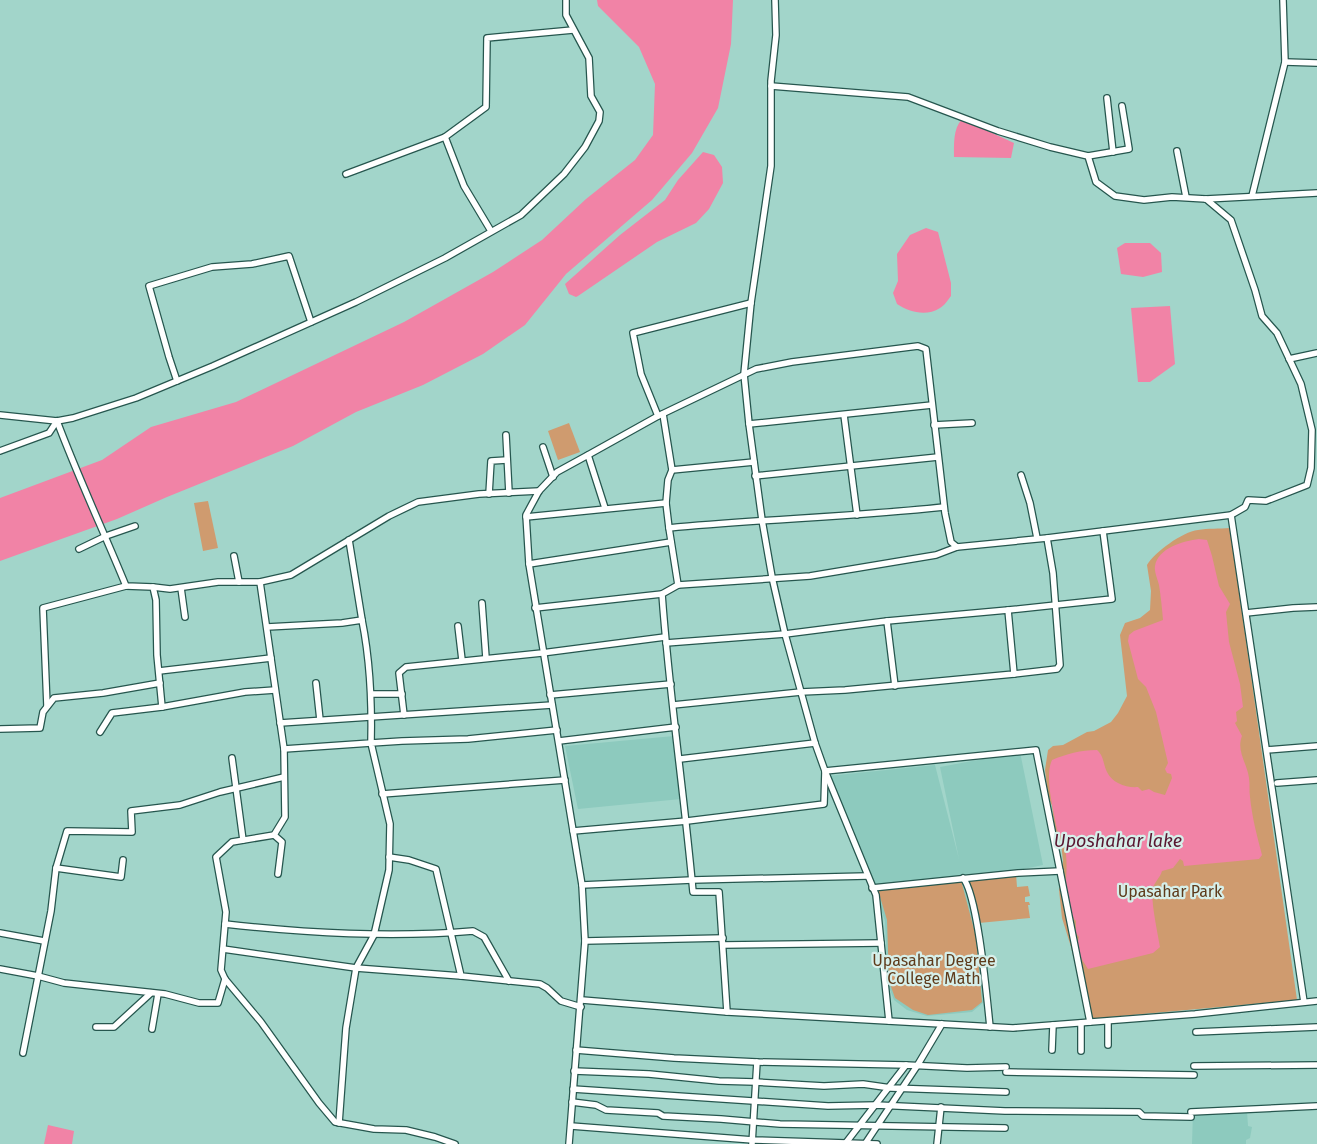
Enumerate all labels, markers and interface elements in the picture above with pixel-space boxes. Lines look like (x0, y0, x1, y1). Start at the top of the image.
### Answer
water label: Uposhahar lake (1054, 830, 1182, 852)
park label: Upasahar Park (1118, 882, 1223, 901)
park label: Upasahar Degree College Math (872, 951, 996, 988)

